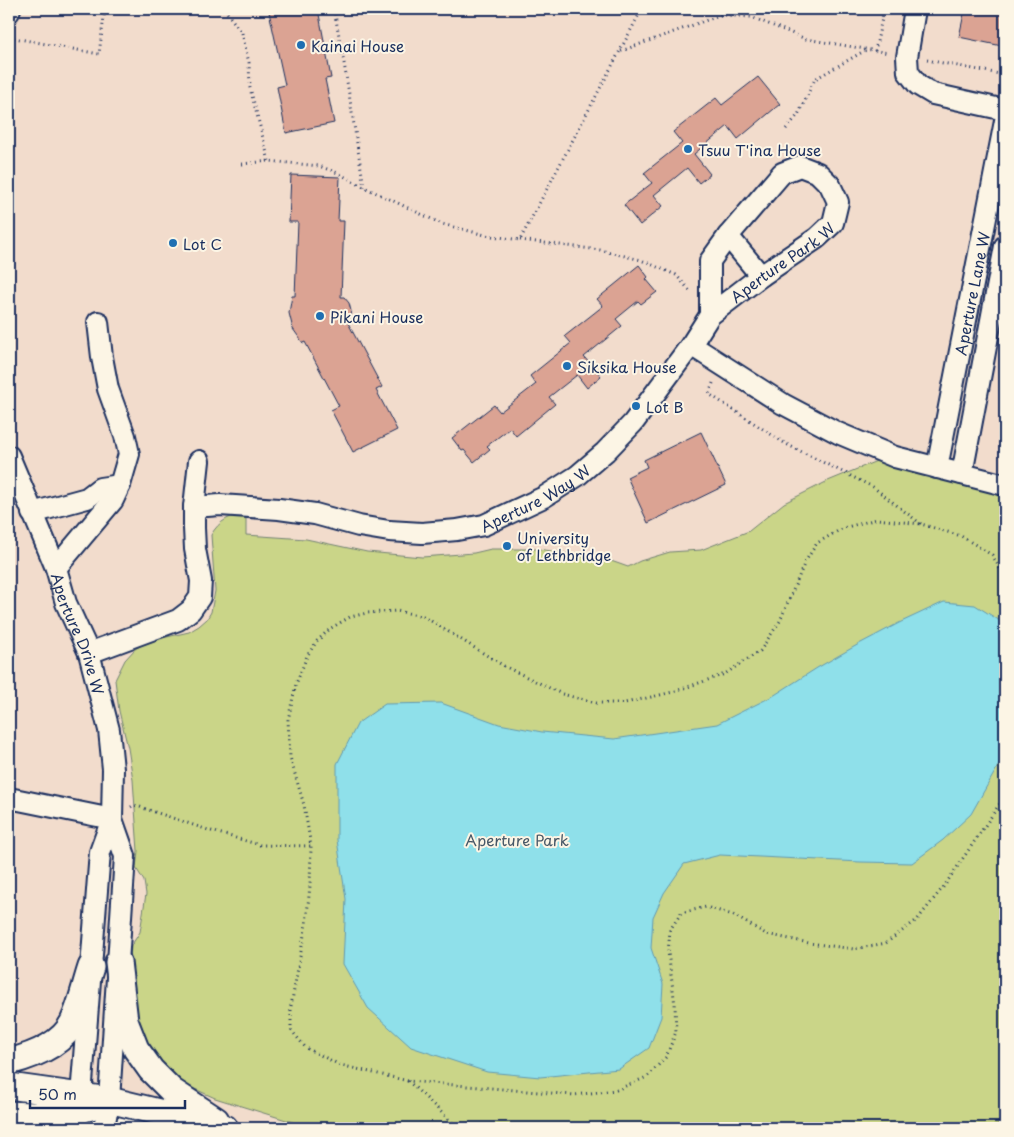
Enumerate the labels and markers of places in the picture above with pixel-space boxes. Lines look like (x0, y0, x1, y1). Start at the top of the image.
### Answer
place label: Kainai House (311, 34, 404, 57)
marker: Kainai House (295, 39, 307, 51)
place label: Tsuu T'ina House (698, 138, 821, 161)
marker: Tsuu T'ina House (682, 143, 694, 155)
place label: Lot C (183, 232, 222, 255)
marker: Lot C (167, 237, 179, 249)
place label: Pikani House (330, 305, 423, 328)
marker: Pikani House (314, 310, 326, 322)
place label: Siksika House (577, 355, 677, 378)
marker: Siksika House (561, 360, 573, 372)
place label: Lot B (646, 395, 683, 418)
marker: Lot B (630, 400, 642, 412)
place label: University of Lethbridge (517, 526, 611, 566)
marker: University of Lethbridge (501, 540, 513, 552)

